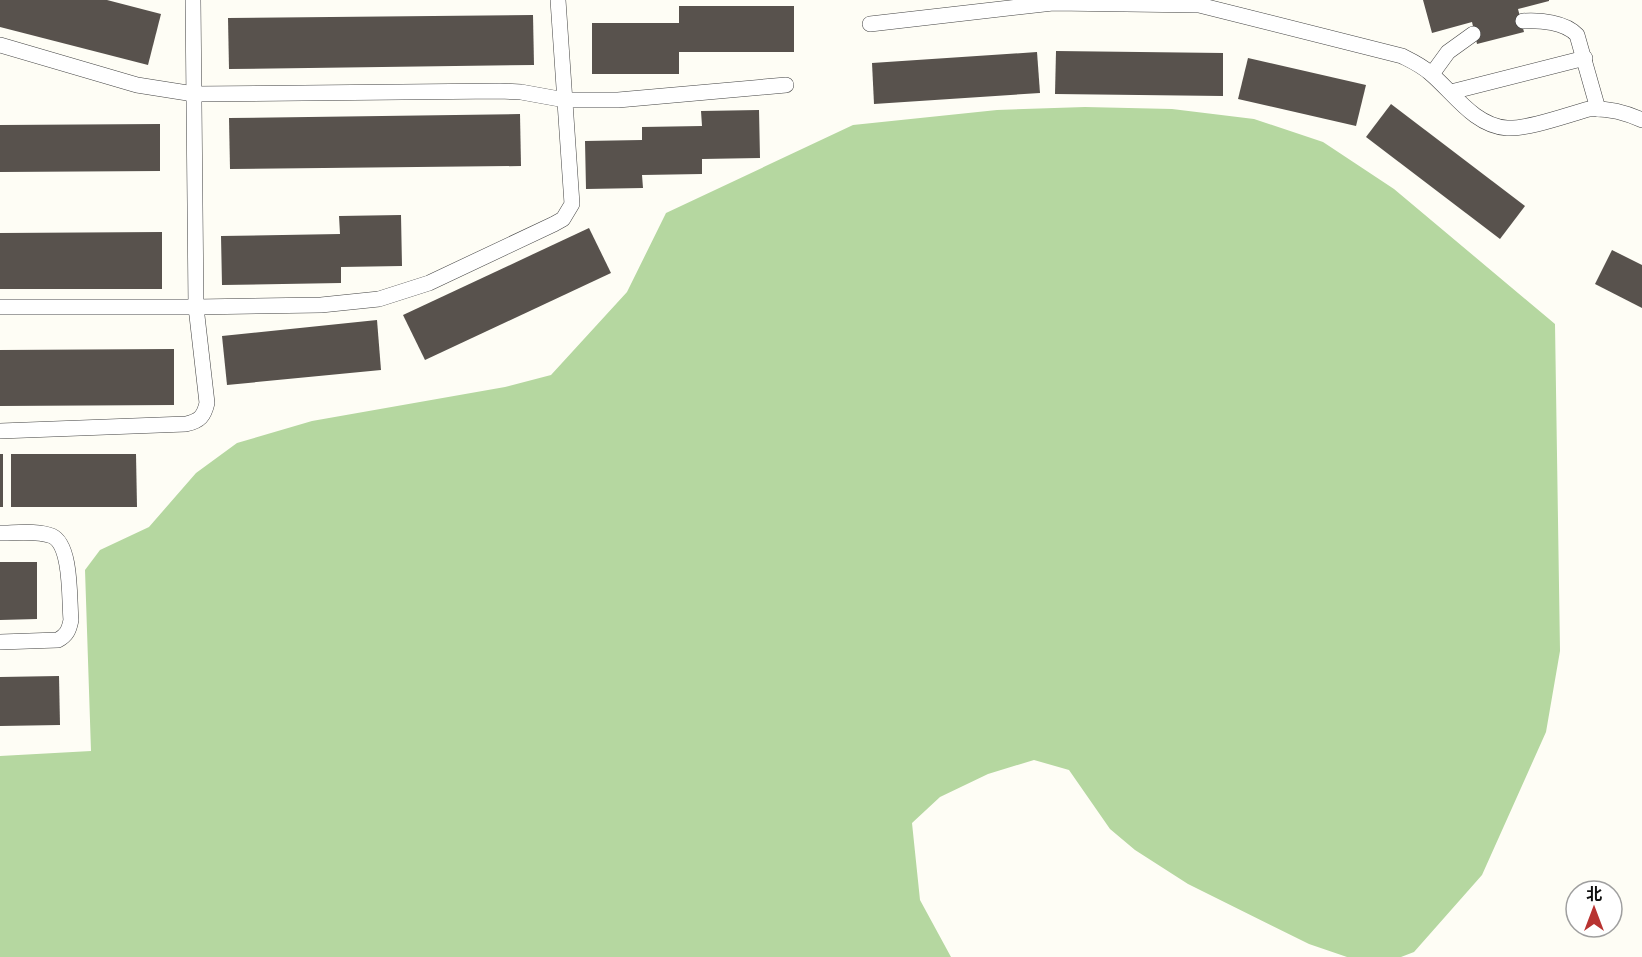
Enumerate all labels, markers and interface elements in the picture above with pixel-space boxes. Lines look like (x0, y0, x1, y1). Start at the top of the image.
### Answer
north arrow (1564, 879, 1624, 939)
text: 北 (1586, 885, 1602, 904)

